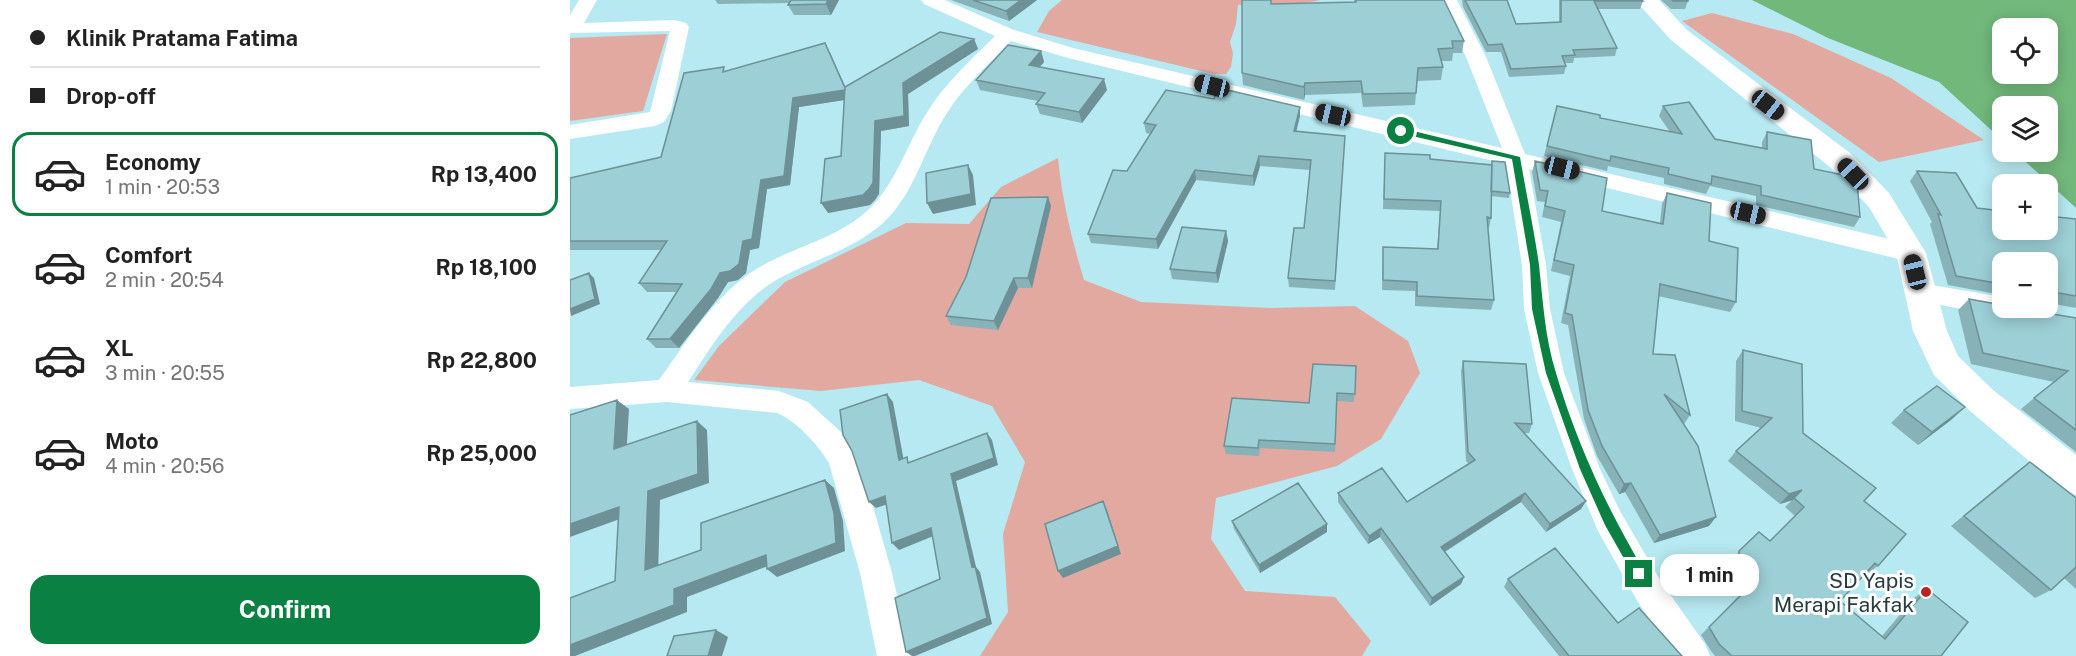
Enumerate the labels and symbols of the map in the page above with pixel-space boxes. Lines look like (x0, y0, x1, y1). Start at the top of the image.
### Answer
car (1192, 73, 1232, 99)
car (1748, 87, 1788, 123)
car (1313, 102, 1353, 128)
route start (1387, 117, 1414, 144)
car (1542, 155, 1582, 181)
car (1834, 155, 1872, 193)
car (1728, 200, 1768, 226)
car (1902, 252, 1928, 292)
callout: 1 min (1660, 553, 1759, 595)
route end (1625, 560, 1652, 587)
place label: SD Yapis Merapi Fakfak (1774, 568, 1914, 617)
marker: SD Yapis Merapi Fakfak (1919, 585, 1933, 599)

